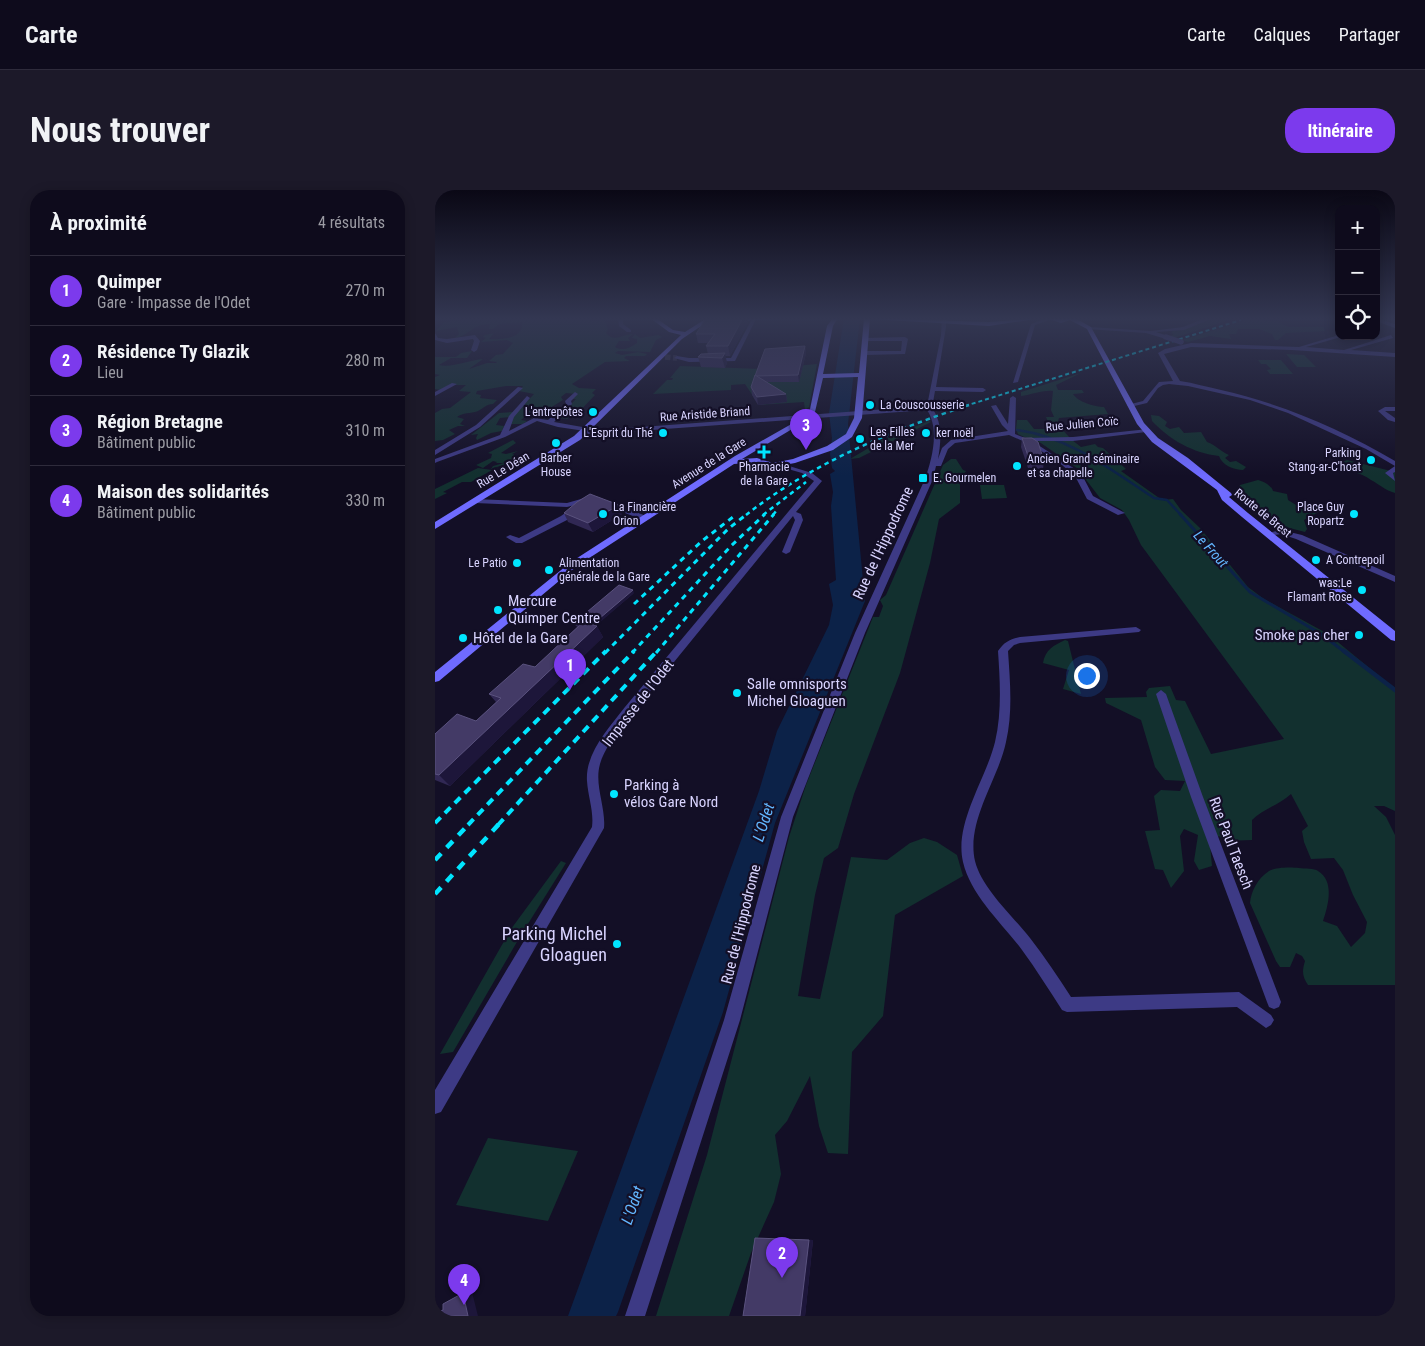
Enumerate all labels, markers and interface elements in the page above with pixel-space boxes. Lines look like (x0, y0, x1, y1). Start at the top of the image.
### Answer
text: Carte (25, 21, 77, 49)
text: Carte (1187, 24, 1226, 45)
text: Calques (1254, 24, 1311, 45)
text: Partager (1339, 24, 1400, 45)
button: Itinéraire (1285, 108, 1395, 153)
text: Nous trouver (30, 110, 210, 151)
map controls (1335, 205, 1380, 340)
button: + (1335, 205, 1380, 250)
text: À proximité (50, 211, 147, 235)
text: 4 résultats (318, 213, 385, 232)
button: − (1335, 250, 1380, 295)
text: Quimper (97, 270, 161, 293)
text: 1 (62, 281, 70, 300)
text: 270 m (346, 281, 385, 300)
text: Gare · Impasse de l'Odet (97, 293, 250, 312)
button: locate (1335, 295, 1380, 340)
text: Résidence Ty Glazik (97, 340, 249, 363)
text: 2 (62, 351, 70, 370)
text: 280 m (346, 351, 385, 370)
text: Lieu (97, 363, 124, 382)
place label: La Couscousserie (880, 398, 965, 412)
marker: La Couscousserie (864, 399, 876, 411)
street label: Rue Aristide Briand (659, 404, 751, 424)
place label: L'entrepôtes (525, 405, 583, 419)
marker: L'entrepôtes (587, 406, 599, 418)
pin: 3 (790, 409, 822, 450)
text: Région Bretagne (97, 410, 223, 433)
street label: Rue Julien Coïc (1045, 414, 1119, 434)
text: 3 (62, 421, 70, 440)
text: 310 m (346, 421, 385, 440)
place label: Les Filles de la Mer (870, 425, 915, 453)
place label: L'Esprit du Thé (583, 426, 653, 440)
place label: ker noël (936, 426, 974, 440)
marker: L'Esprit du Thé (657, 427, 669, 439)
marker: ker noël (920, 427, 932, 439)
text: Bâtiment public (97, 433, 196, 452)
marker: Les Filles de la Mer (854, 433, 866, 445)
street label: Avenue de la Gare (669, 434, 749, 491)
marker: Barber House (550, 437, 562, 449)
marker: Pharmacie de la Gare (758, 446, 770, 458)
place label: Parking Stang-ar-C'hoat (1288, 446, 1361, 474)
street label: Rue Le Déan (474, 449, 532, 491)
place label: Barber House (540, 451, 572, 479)
place label: Ancien Grand séminaire et sa chapelle (1027, 452, 1140, 480)
marker: Parking Stang-ar-C'hoat (1365, 454, 1377, 466)
place label: Pharmacie de la Gare (739, 460, 790, 488)
marker: Ancien Grand séminaire et sa chapelle (1011, 460, 1023, 472)
place label: E. Gourmelen (933, 471, 996, 485)
marker: E. Gourmelen (917, 472, 929, 484)
text: Maison des solidarités (97, 480, 269, 503)
street label: Rue de l'Hippodrome (849, 484, 917, 602)
street label: Route de Brest (1232, 486, 1295, 540)
text: 4 (62, 491, 70, 510)
text: 330 m (346, 491, 385, 510)
place label: La Financière Orion (613, 500, 677, 528)
place label: Place Guy Ropartz (1297, 500, 1344, 528)
text: Bâtiment public (97, 503, 196, 522)
marker: La Financière Orion (597, 508, 609, 520)
marker: Place Guy Ropartz (1348, 508, 1360, 520)
water label: Le Frout (1190, 527, 1232, 571)
place label: A Contrepoil (1326, 553, 1384, 567)
marker: A Contrepoil (1310, 554, 1322, 566)
place label: Le Patio (468, 556, 507, 570)
place label: Alimentation générale de la Gare (559, 556, 650, 584)
marker: Le Patio (511, 557, 523, 569)
marker: Alimentation générale de la Gare (543, 564, 555, 576)
place label: was:Le Flamant Rose (1287, 576, 1352, 604)
marker: was:Le Flamant Rose (1356, 584, 1368, 596)
place label: Mercure Quimper Centre (508, 592, 600, 627)
marker: Mercure Quimper Centre (492, 604, 504, 616)
place label: Smoke pas cher (1255, 626, 1349, 644)
place label: Hôtel de la Gare (473, 629, 568, 647)
marker: Smoke pas cher (1353, 629, 1365, 641)
marker: Hôtel de la Gare (457, 632, 469, 644)
pin: 1 (554, 649, 586, 690)
street label: Impasse de l'Odet (598, 656, 678, 750)
your location (1074, 663, 1100, 689)
place label: Salle omnisports Michel Gloaguen (747, 675, 847, 710)
marker: Salle omnisports Michel Gloaguen (731, 687, 743, 699)
place label: Parking à vélos Gare Nord (624, 776, 718, 811)
marker: Parking à vélos Gare Nord (608, 788, 620, 800)
street label: Rue Paul Taesch (1205, 794, 1257, 892)
water label: L'Odet (748, 800, 779, 844)
street label: Rue de l'Hippodrome (717, 862, 765, 986)
place label: Parking Michel Gloaguen (502, 923, 607, 965)
marker: Parking Michel Gloaguen (611, 938, 623, 950)
water label: L'Odet (617, 1183, 648, 1227)
pin: 2 (766, 1237, 798, 1278)
pin: 4 (448, 1264, 480, 1305)

